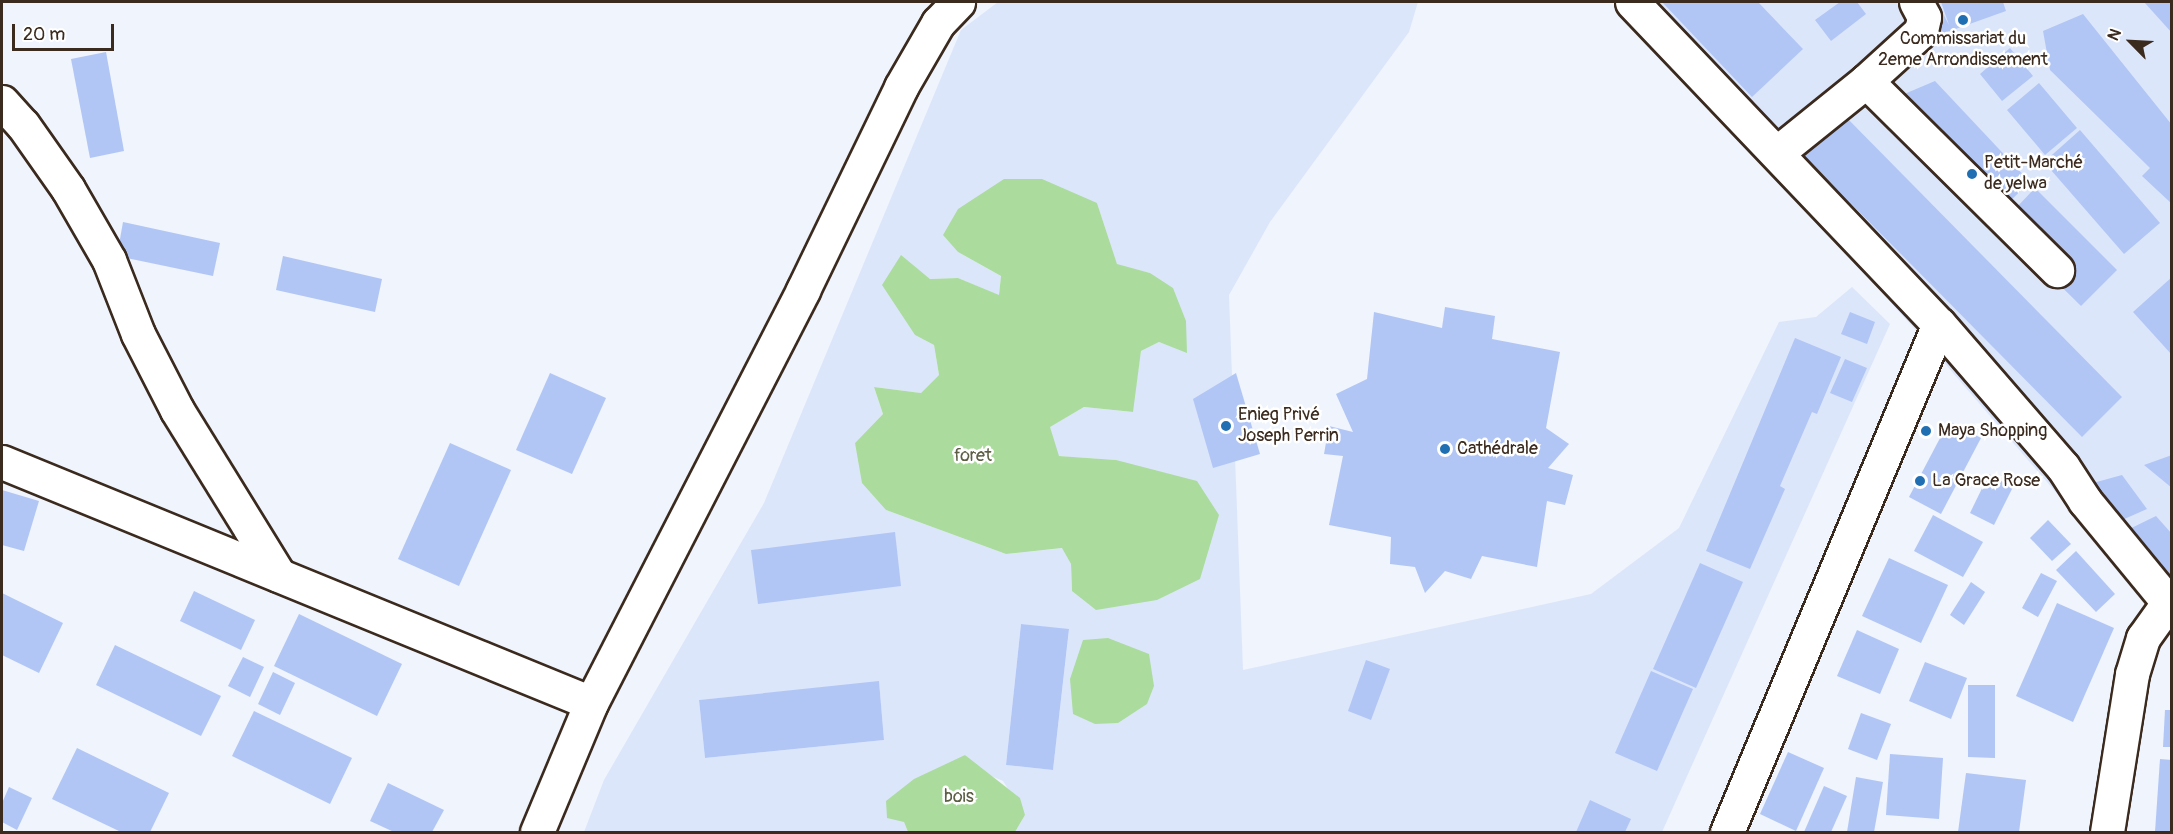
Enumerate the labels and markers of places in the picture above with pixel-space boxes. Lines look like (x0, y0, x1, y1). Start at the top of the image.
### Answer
marker: Commissariat du 2eme Arrondissement (1956, 13, 1970, 27)
place label: Commissariat du 2eme Arrondissement (1878, 29, 2048, 72)
place label: Petit-Marché de yelwa (1984, 153, 2083, 195)
marker: Petit-Marché de yelwa (1965, 167, 1979, 181)
place label: Enieg Privé Joseph Perrin (1238, 405, 1339, 448)
marker: Enieg Privé Joseph Perrin (1219, 419, 1233, 433)
place label: Maya Shopping (1938, 420, 2047, 442)
marker: Maya Shopping (1919, 424, 1933, 438)
place label: Cathédrale (1457, 438, 1538, 460)
marker: Cathédrale (1438, 442, 1452, 456)
place label: La Grace Rose (1932, 470, 2040, 492)
marker: La Grace Rose (1913, 474, 1927, 488)

